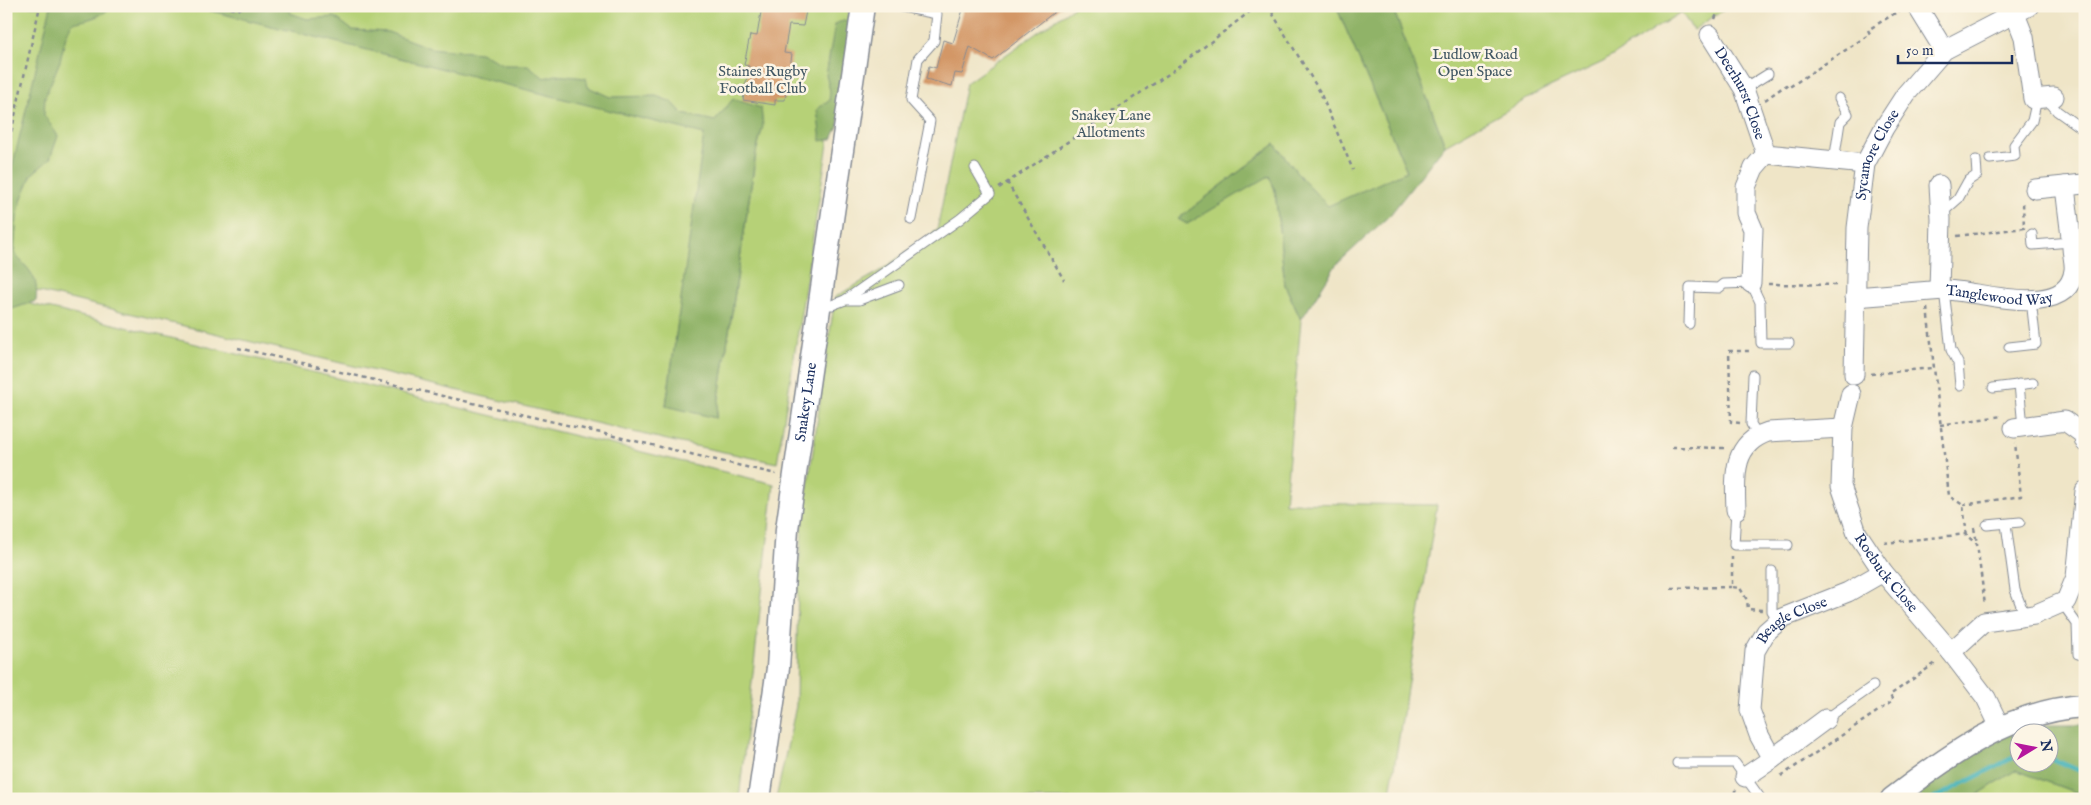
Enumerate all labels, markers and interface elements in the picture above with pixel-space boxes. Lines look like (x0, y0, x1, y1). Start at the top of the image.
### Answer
scale bar (1898, 32, 2012, 64)
text: 50 m (1906, 41, 1934, 60)
street label: Deerhurst Close (1710, 43, 1769, 142)
park label: Ludlow Road Open Space (1432, 45, 1519, 81)
park label: Staines Rugby Football Club (718, 62, 808, 98)
park label: Snakey Lane Allotments (1071, 106, 1151, 142)
street label: Sycamore Close (1852, 106, 1904, 201)
street label: Tanglewood Way (1945, 281, 2056, 310)
street label: Snakey Lane (791, 361, 821, 443)
street label: Roebuck Close (1850, 530, 1922, 617)
street label: Beagle Close (1752, 592, 1830, 647)
north arrow (2008, 722, 2058, 772)
text: N (2036, 737, 2056, 753)

